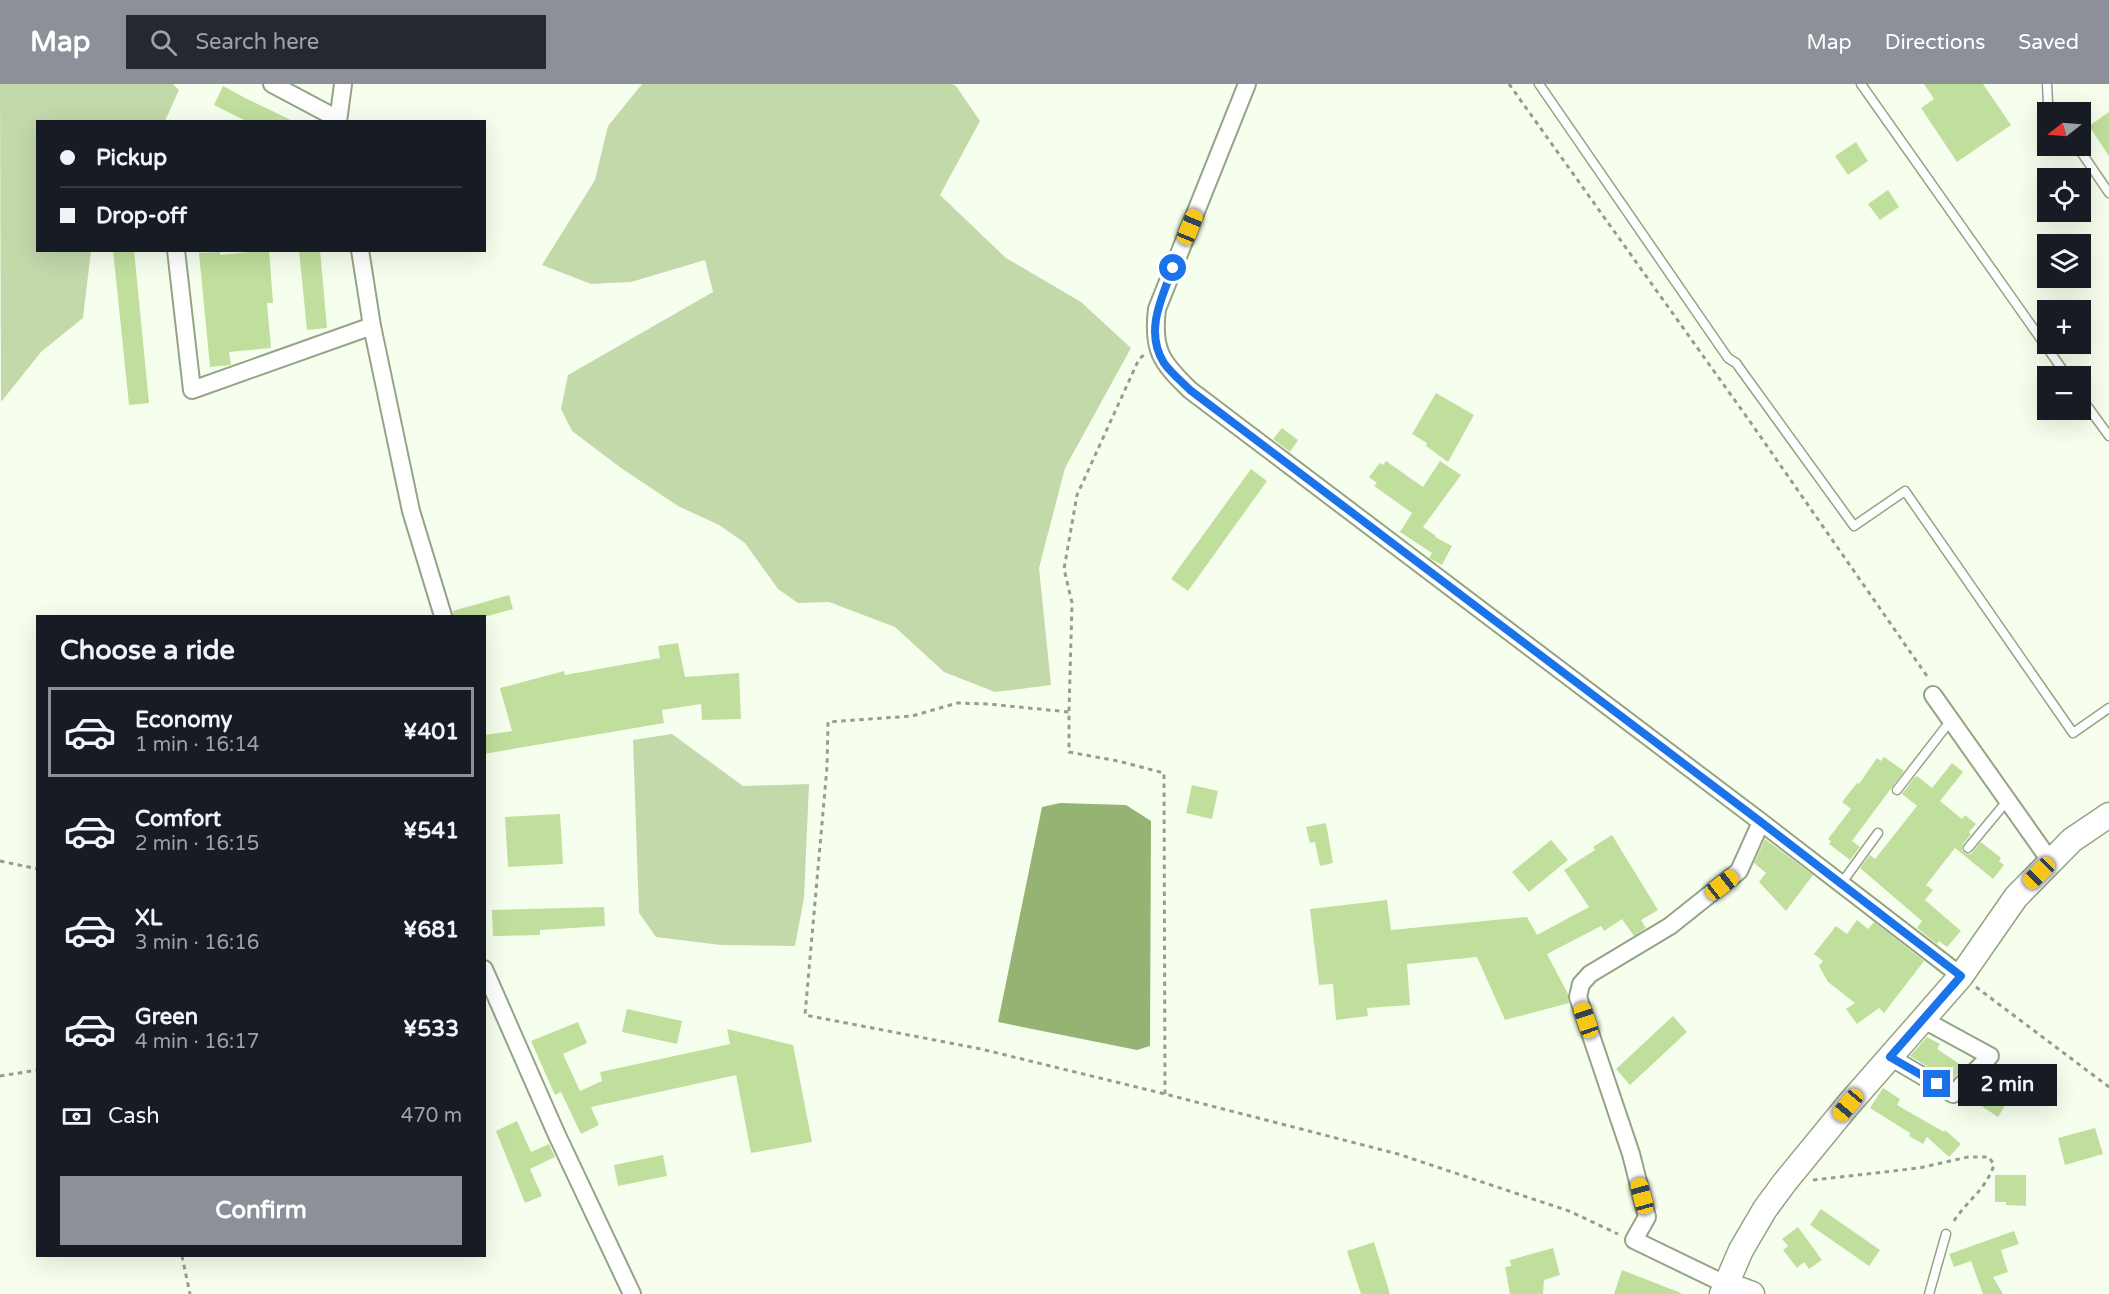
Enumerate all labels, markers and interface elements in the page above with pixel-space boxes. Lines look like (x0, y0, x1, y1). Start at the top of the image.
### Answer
search box (126, 15, 546, 69)
text: Map (30, 25, 90, 59)
icon: search (147, 26, 180, 59)
text: Search here (195, 29, 319, 55)
text: Map (1806, 30, 1852, 55)
text: Directions (1885, 30, 1985, 55)
text: Saved (2018, 30, 2079, 55)
north arrow (2037, 102, 2091, 156)
map controls (2037, 102, 2091, 420)
text: Pickup (96, 145, 167, 171)
button: locate (2037, 168, 2091, 222)
text: Drop-off (96, 203, 187, 229)
car (1175, 207, 1205, 247)
button: layers (2037, 234, 2091, 288)
route start (1159, 254, 1186, 281)
button: + (2037, 300, 2091, 354)
button: − (2037, 366, 2091, 420)
text: Choose a ride (60, 634, 235, 667)
icon: car (63, 705, 117, 759)
text: Economy (135, 707, 232, 733)
text: ¥401 (403, 719, 459, 745)
text: 1 min · 16:14 (135, 733, 259, 757)
icon: car (63, 804, 117, 858)
text: Comfort (135, 806, 221, 832)
text: ¥541 (403, 818, 459, 844)
text: 2 min · 16:15 (135, 832, 259, 856)
car (2020, 854, 2058, 892)
car (1702, 867, 1742, 903)
icon: car (63, 903, 117, 957)
text: XL (135, 905, 162, 931)
text: ¥681 (403, 917, 459, 943)
text: 3 min · 16:16 (135, 931, 259, 955)
car (1572, 1000, 1600, 1040)
icon: car (63, 1002, 117, 1056)
text: Green (135, 1004, 198, 1030)
text: ¥533 (403, 1016, 459, 1042)
text: 4 min · 16:17 (135, 1030, 259, 1054)
callout: 2 min (1958, 1063, 2057, 1105)
route end (1923, 1070, 1950, 1097)
text: 2 min (1981, 1073, 2034, 1097)
car (1830, 1085, 1866, 1125)
icon: cash (60, 1100, 93, 1133)
text: Cash (108, 1103, 160, 1129)
text: 470 m (401, 1104, 462, 1128)
button: Confirm (60, 1176, 462, 1245)
car (1629, 1176, 1655, 1216)

